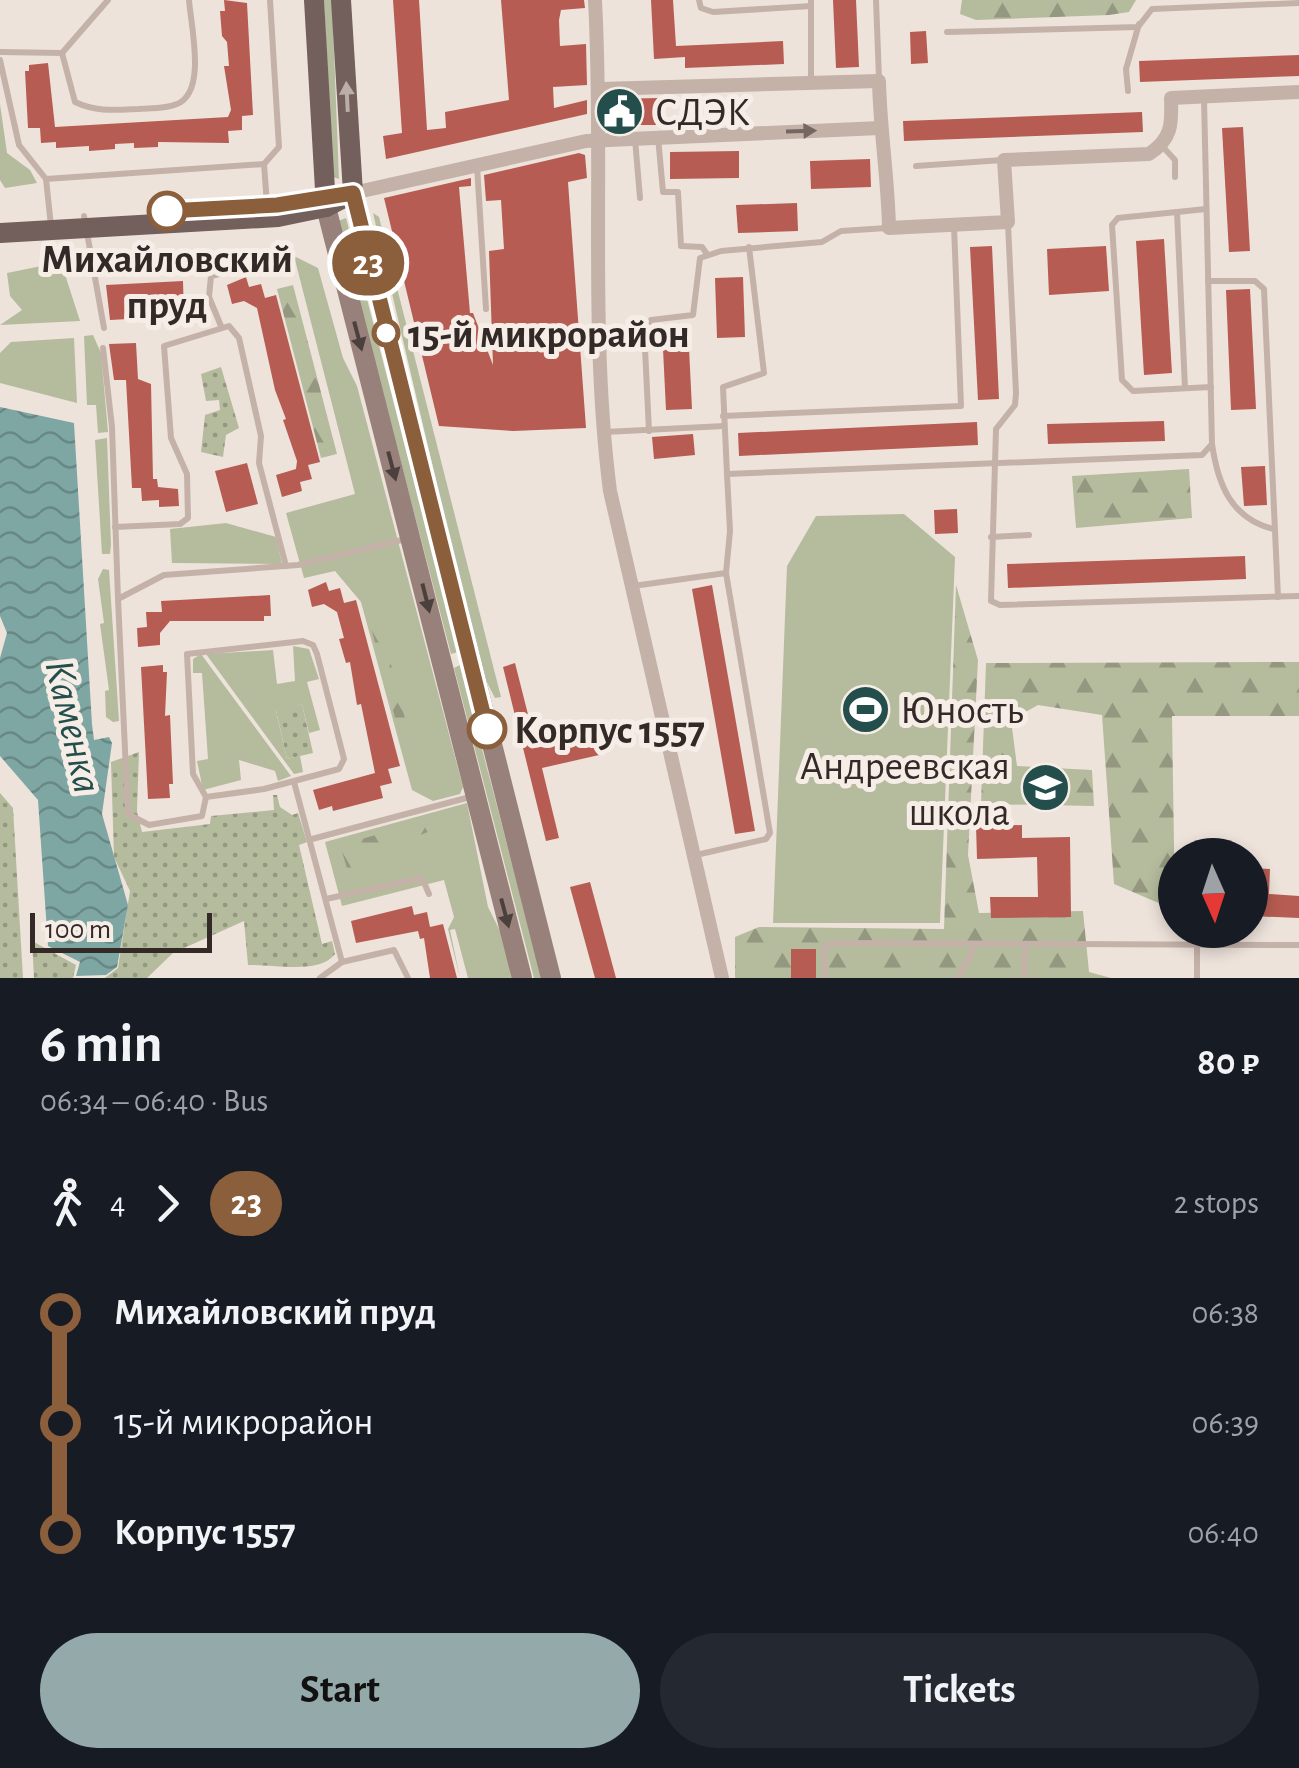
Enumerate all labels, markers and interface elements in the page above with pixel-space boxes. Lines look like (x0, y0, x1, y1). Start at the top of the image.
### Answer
one-way arrow (339, 80, 355, 112)
public building icon: СДЭК (594, 85, 646, 137)
place label: СДЭК (655, 93, 750, 133)
one-way arrow (786, 122, 818, 138)
marker: Михайловский пруд (148, 192, 186, 230)
line badge: 23 (323, 230, 413, 296)
place label: Михайловский пруд (41, 240, 293, 326)
text: 23 (352, 246, 384, 281)
place label: 15-й микрорайон (408, 315, 690, 355)
marker: 15-й микрорайон (373, 320, 399, 346)
one-way arrow (351, 321, 366, 352)
one-way arrow (384, 451, 400, 482)
one-way arrow (419, 583, 434, 614)
water label: Каменка (37, 656, 109, 797)
sports icon: Юность (839, 683, 891, 735)
place label: Юность (900, 691, 1023, 731)
marker: Корпус 1557 (468, 710, 506, 748)
place label: Корпус 1557 (514, 711, 705, 751)
place label: Андреевская школа (800, 747, 1010, 833)
school or university icon: Андреевская школа (1019, 762, 1071, 814)
north arrow (1158, 838, 1268, 948)
map controls (1158, 838, 1268, 948)
one-way arrow (498, 898, 514, 929)
scale bar (30, 908, 212, 953)
text: 100 m (45, 916, 111, 944)
text: 6 min (40, 1017, 163, 1072)
text: 80 ₽ (1197, 1044, 1259, 1082)
text: 06:34 – 06:40 · Bus (40, 1085, 268, 1117)
icon: walk (40, 1176, 95, 1231)
icon: forward (140, 1176, 195, 1231)
text: 23 (230, 1186, 262, 1221)
text: 4 (110, 1187, 125, 1219)
text: 2 stops (1174, 1187, 1259, 1219)
text: Михайловский пруд (114, 1294, 436, 1332)
text: 06:38 (1191, 1297, 1259, 1329)
text: 15-й микрорайон (114, 1404, 374, 1442)
text: 06:39 (1192, 1407, 1259, 1439)
text: Корпус 1557 (114, 1514, 296, 1552)
text: 06:40 (1187, 1517, 1259, 1549)
button: Start (40, 1633, 640, 1748)
button: Tickets (660, 1633, 1259, 1748)

